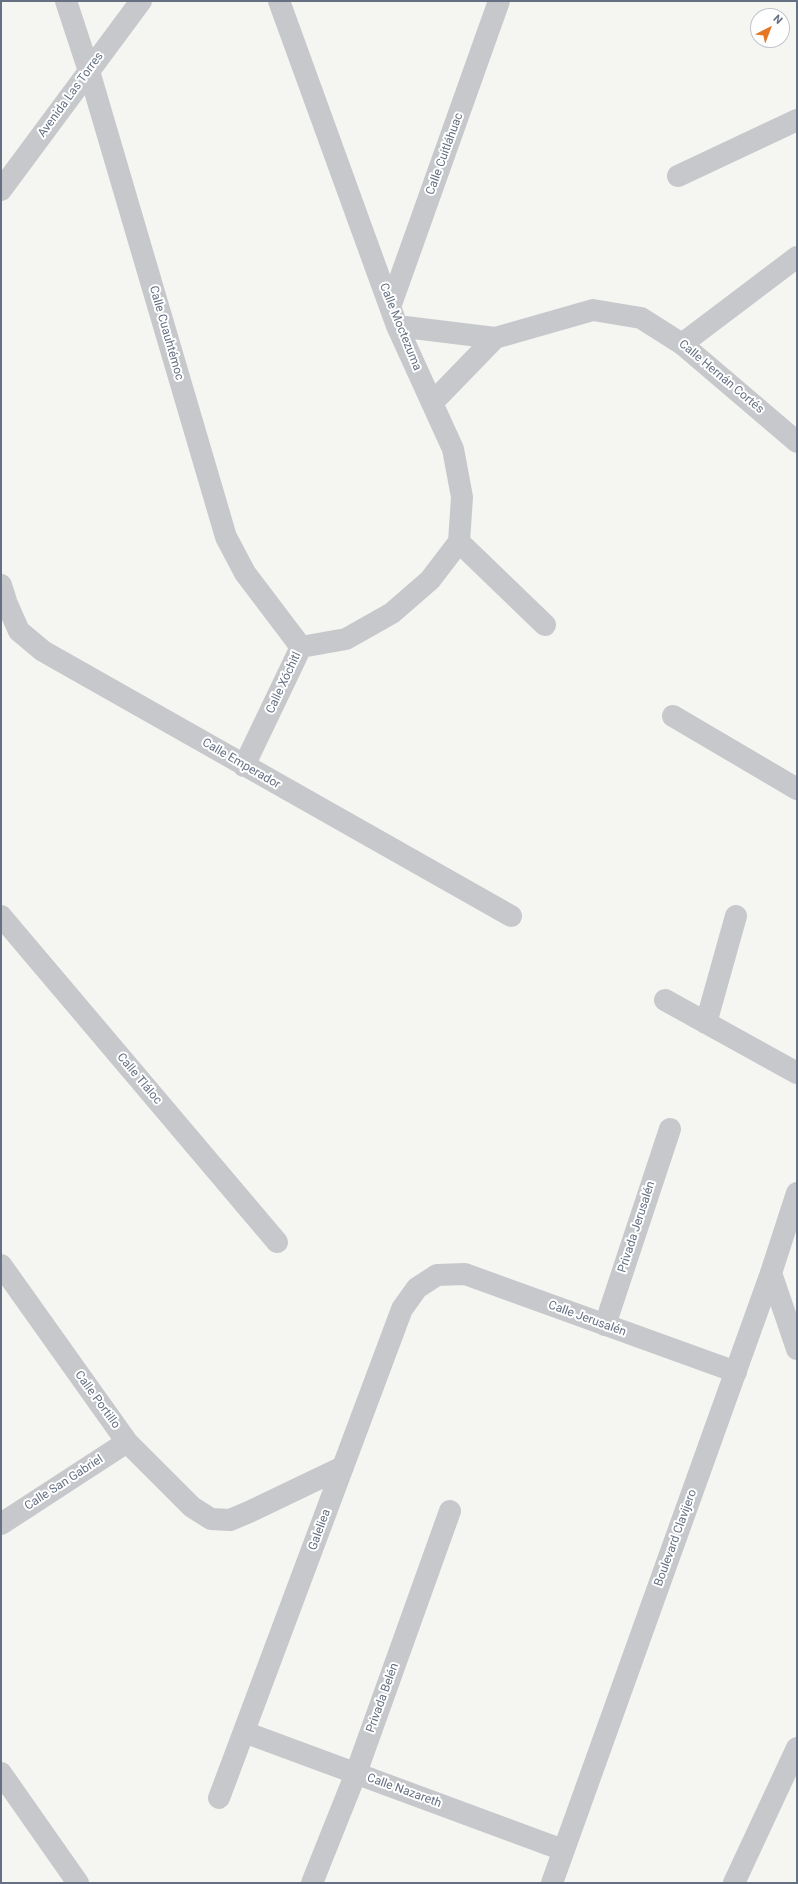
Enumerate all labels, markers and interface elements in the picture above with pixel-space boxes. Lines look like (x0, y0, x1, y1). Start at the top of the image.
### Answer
north arrow (750, 8, 790, 48)
text: N (770, 12, 785, 27)
street label: Avenida Las Torres (35, 50, 107, 140)
street label: Calle Cuitláhuac (423, 111, 467, 197)
street label: Calle Moctezuma (376, 281, 424, 373)
street label: Calle Cuauhtémoc (146, 284, 186, 382)
street label: Calle Hernán Cortés (675, 337, 767, 417)
street label: Calle Xóchitl (263, 650, 305, 716)
street label: Calle Emperador (199, 736, 283, 792)
street label: Calle Tláloc (114, 1051, 164, 1107)
street label: Privada Jerusalén (615, 1179, 659, 1275)
street label: Calle Jerusalén (546, 1298, 628, 1340)
street label: Calle Portillo (71, 1368, 123, 1432)
street label: Calle San Gabriel (22, 1452, 106, 1514)
street label: Boulevard Clavijero (652, 1488, 700, 1588)
street label: Galeliea (306, 1507, 334, 1553)
street label: Privada Belén (364, 1661, 402, 1735)
street label: Calle Nazareth (365, 1771, 443, 1811)

